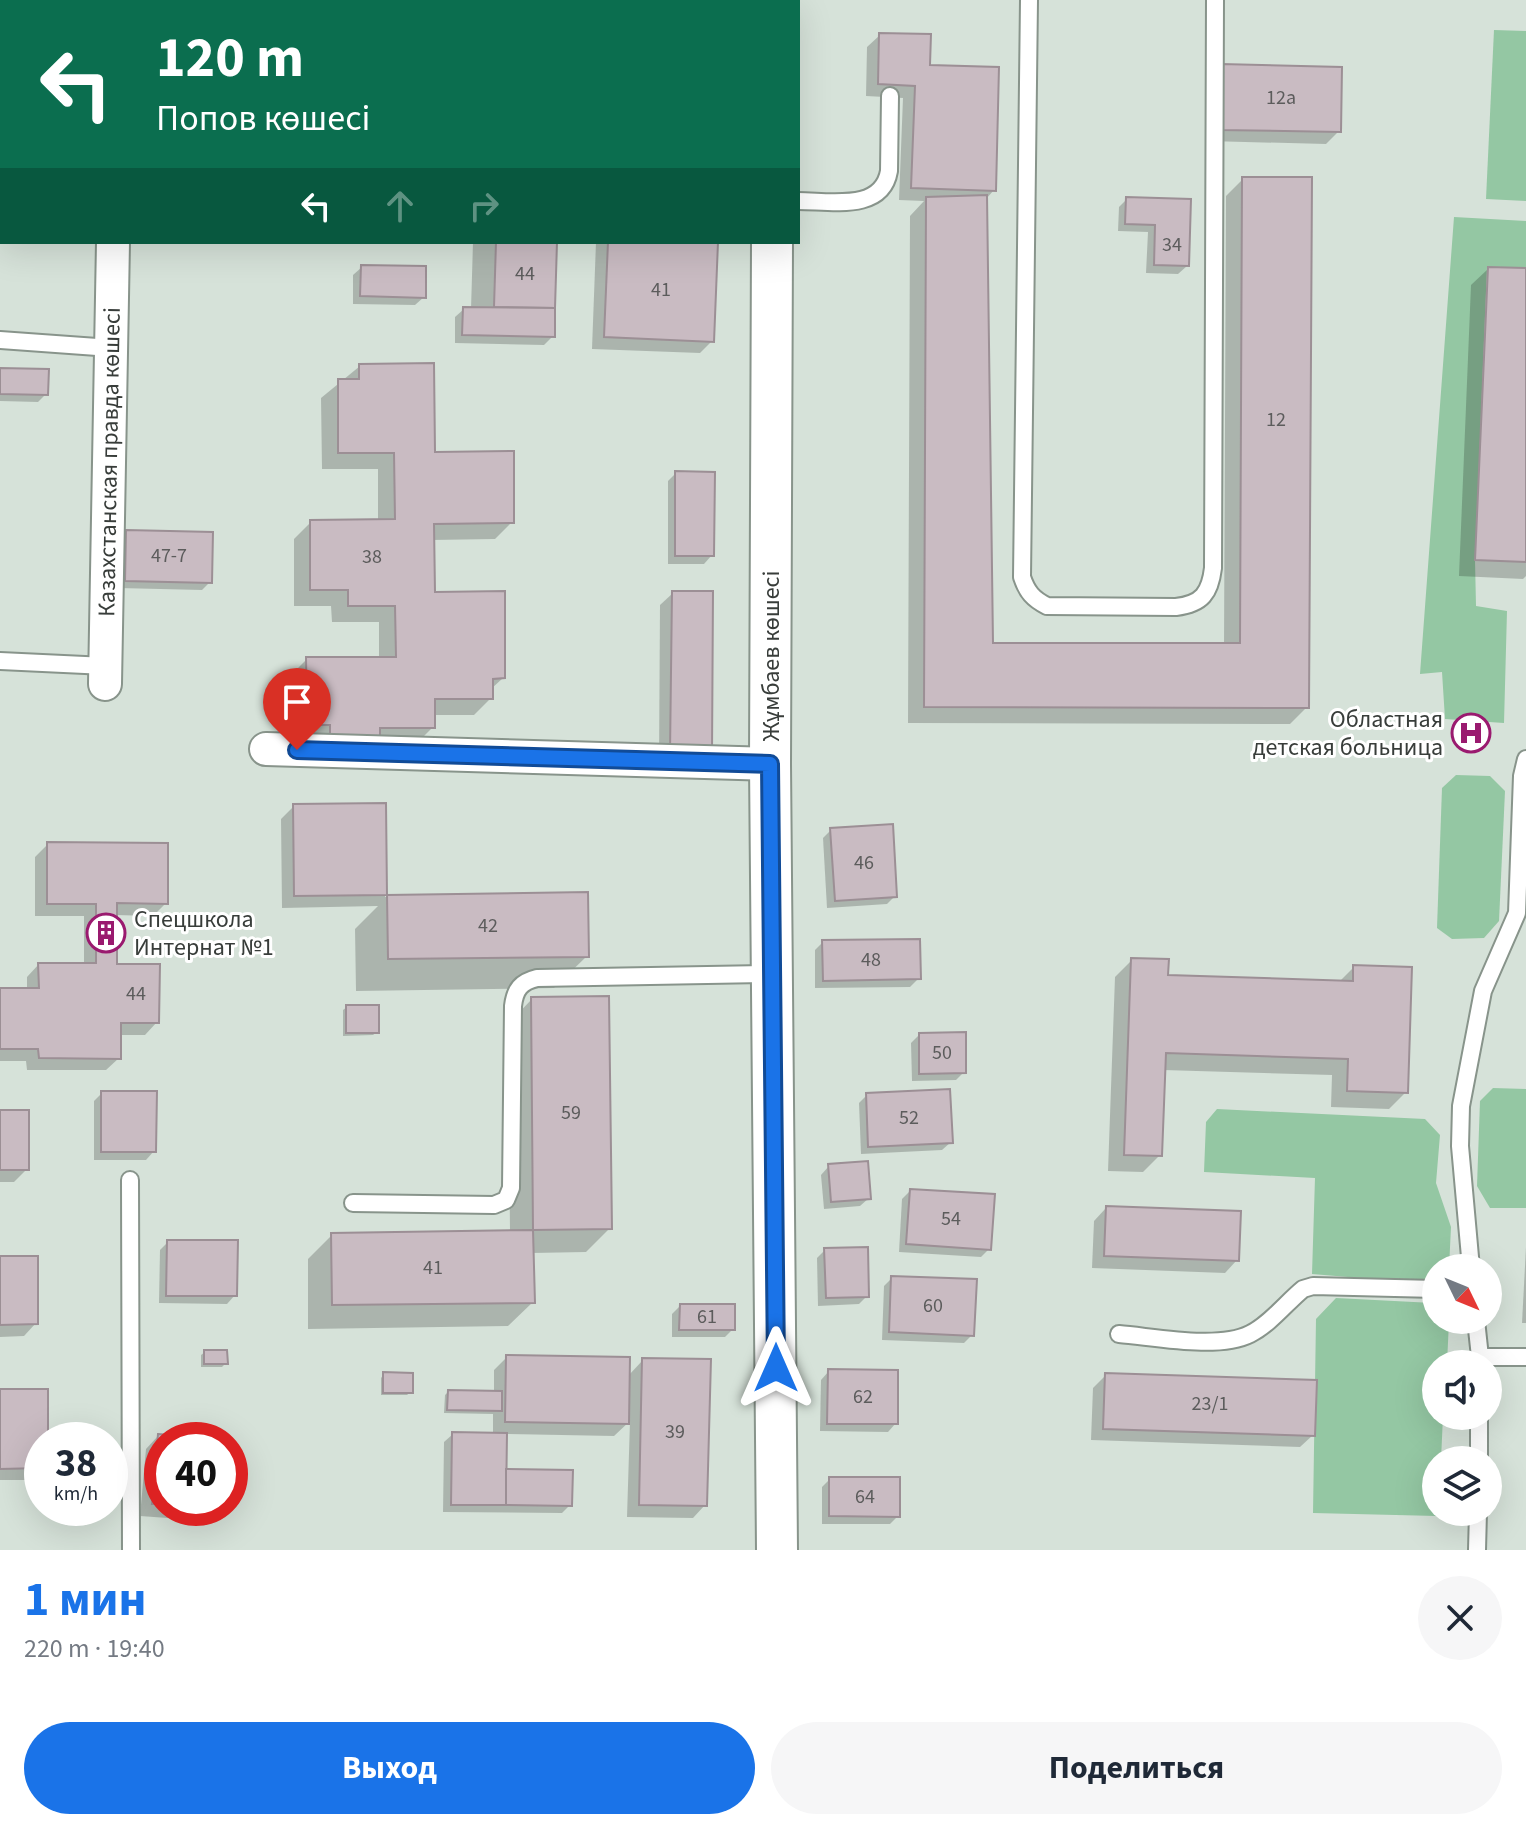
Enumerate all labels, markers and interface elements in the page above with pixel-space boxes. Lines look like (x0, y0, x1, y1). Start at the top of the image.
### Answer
text: 120 m (156, 19, 304, 98)
icon: left (24, 32, 128, 136)
house number: 12а (1266, 84, 1296, 112)
text: Попов көшесі (156, 93, 370, 144)
icon: left (294, 184, 338, 228)
icon: ahead (378, 184, 422, 228)
icon: right (462, 184, 506, 228)
house number: 34 (1162, 231, 1182, 259)
house number: 44 (515, 260, 535, 288)
house number: 41 (651, 276, 671, 304)
street label: Казахстанская правда көшесі (89, 307, 129, 617)
house number: 12 (1266, 406, 1286, 434)
house number: 47-7 (151, 542, 187, 570)
house number: 38 (362, 543, 382, 571)
street label: Жұмбаев көшесі (754, 571, 789, 741)
pin (263, 668, 331, 750)
icon: arrive (275, 680, 319, 724)
place label: Областная детская больница (1253, 702, 1443, 765)
hospital icon: Областная детская больница (1450, 712, 1492, 754)
house number: 46 (854, 849, 874, 877)
place label: Спецшкола Интернат №1 (134, 902, 274, 965)
building icon: Спецшкола Интернат №1 (85, 912, 127, 954)
house number: 42 (478, 912, 498, 940)
house number: 48 (861, 946, 881, 974)
house number: 44 (126, 980, 146, 1008)
house number: 50 (932, 1039, 952, 1067)
house number: 59 (561, 1099, 581, 1127)
house number: 52 (899, 1104, 919, 1132)
house number: 54 (941, 1205, 961, 1233)
house number: 41 (423, 1254, 443, 1282)
north arrow (1422, 1254, 1502, 1334)
map controls (1422, 1254, 1502, 1526)
house number: 60 (923, 1292, 943, 1320)
house number: 61 (697, 1303, 717, 1331)
position arrow (734, 1326, 818, 1410)
button: sound (1422, 1350, 1502, 1430)
house number: 62 (853, 1383, 873, 1411)
house number: 23/1 (1192, 1390, 1228, 1418)
house number: 39 (665, 1418, 685, 1446)
speed limit sign: 40 (144, 1422, 248, 1526)
text: 38 (55, 1435, 97, 1492)
button: layers (1422, 1446, 1502, 1526)
text: km/h (54, 1480, 98, 1508)
house number: 64 (855, 1483, 875, 1511)
text: 1 мин (24, 1566, 147, 1634)
button: close (1418, 1576, 1502, 1660)
text: 220 m · 19:40 (24, 1630, 165, 1667)
button: Выход (24, 1722, 755, 1814)
button: Поделиться (771, 1722, 1502, 1814)

